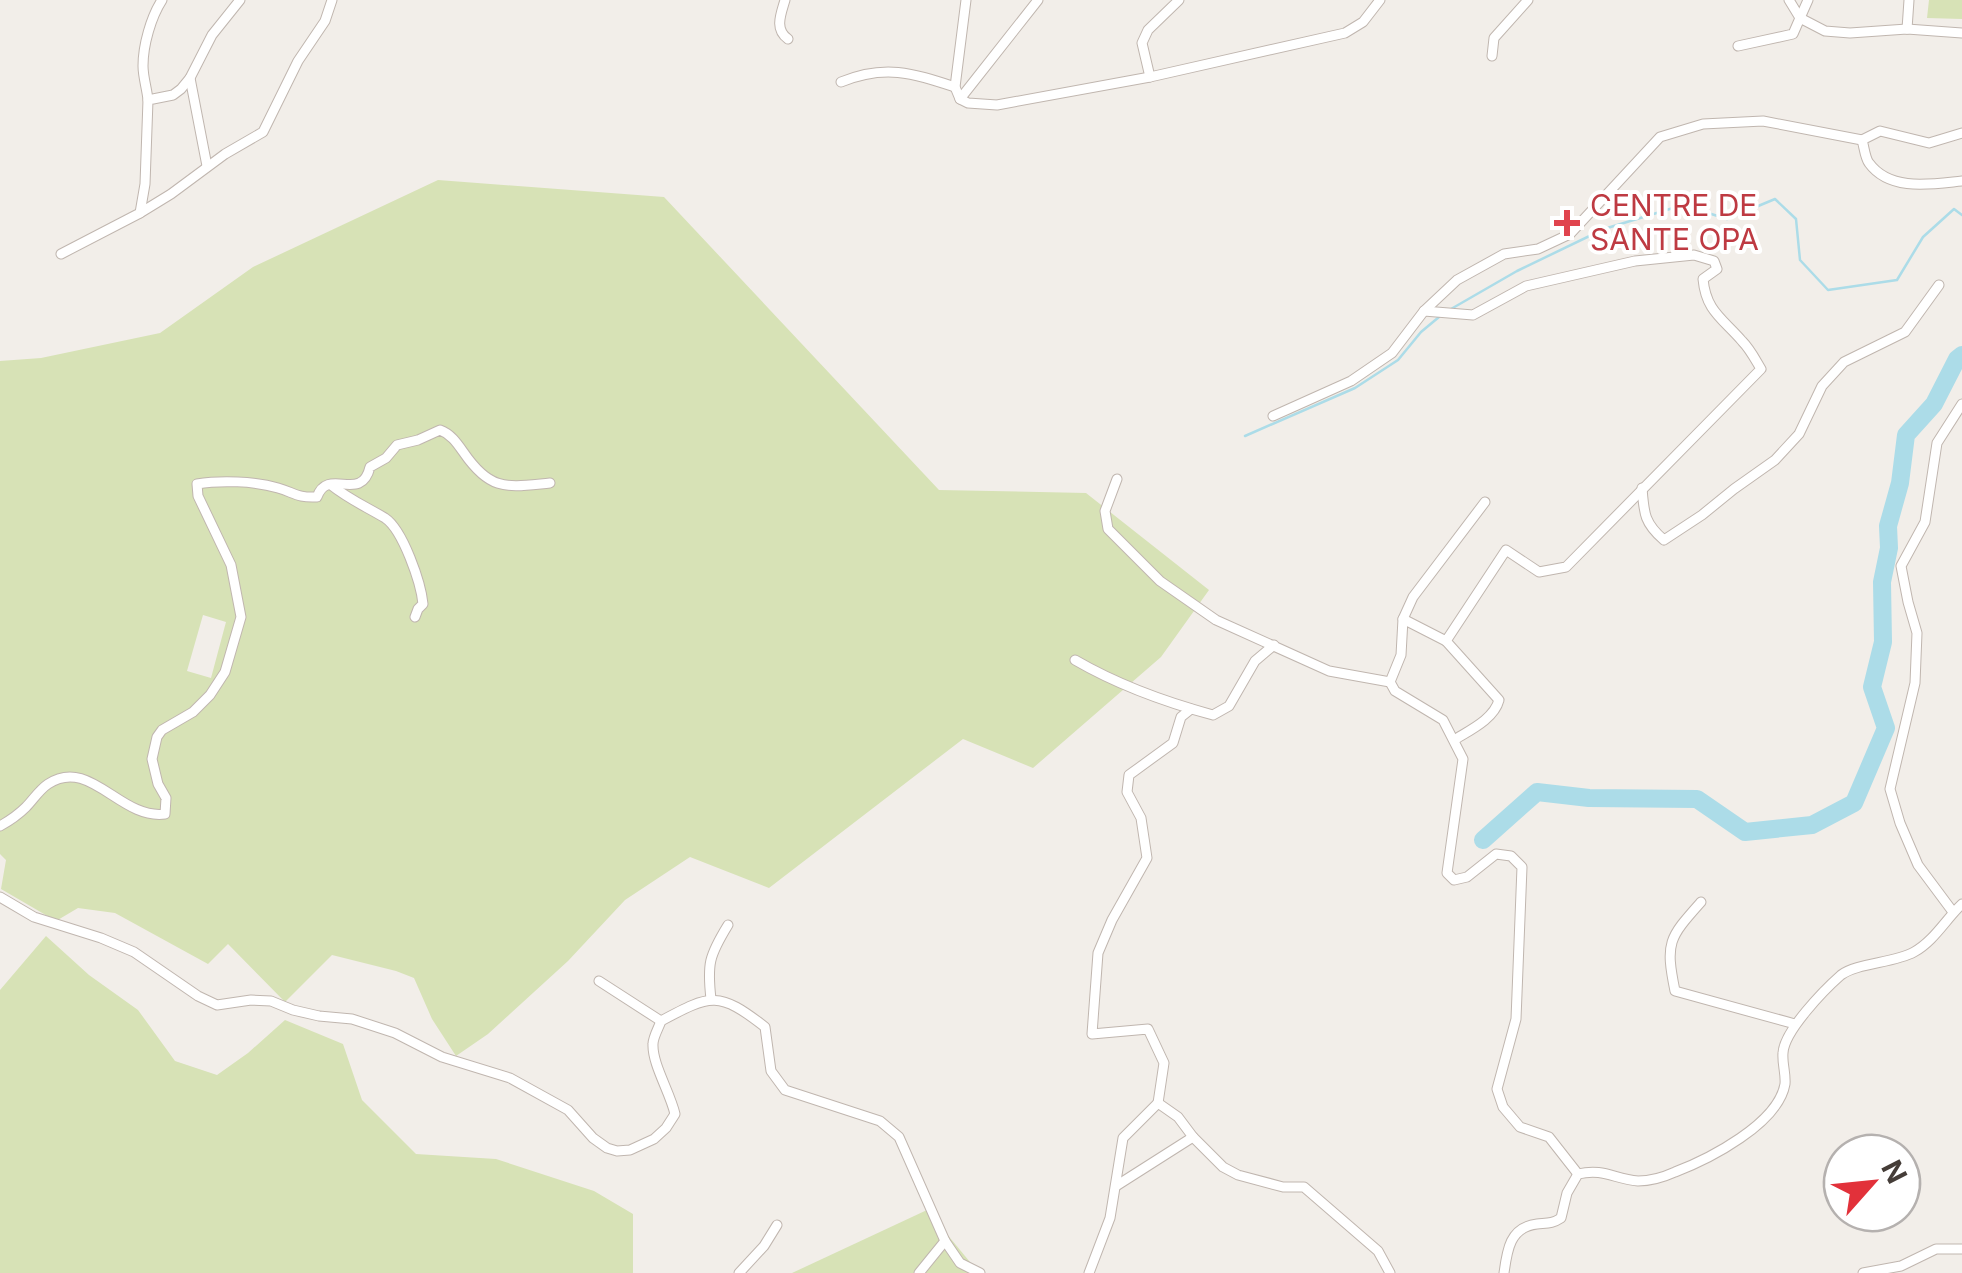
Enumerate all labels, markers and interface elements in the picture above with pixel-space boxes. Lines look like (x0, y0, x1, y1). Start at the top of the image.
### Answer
place label: CENTRE DE SANTE OPA (1590, 187, 1759, 257)
marker: CENTRE DE SANTE OPA (1554, 210, 1580, 236)
north arrow (1822, 1133, 1922, 1233)
text: N (1874, 1154, 1914, 1189)

